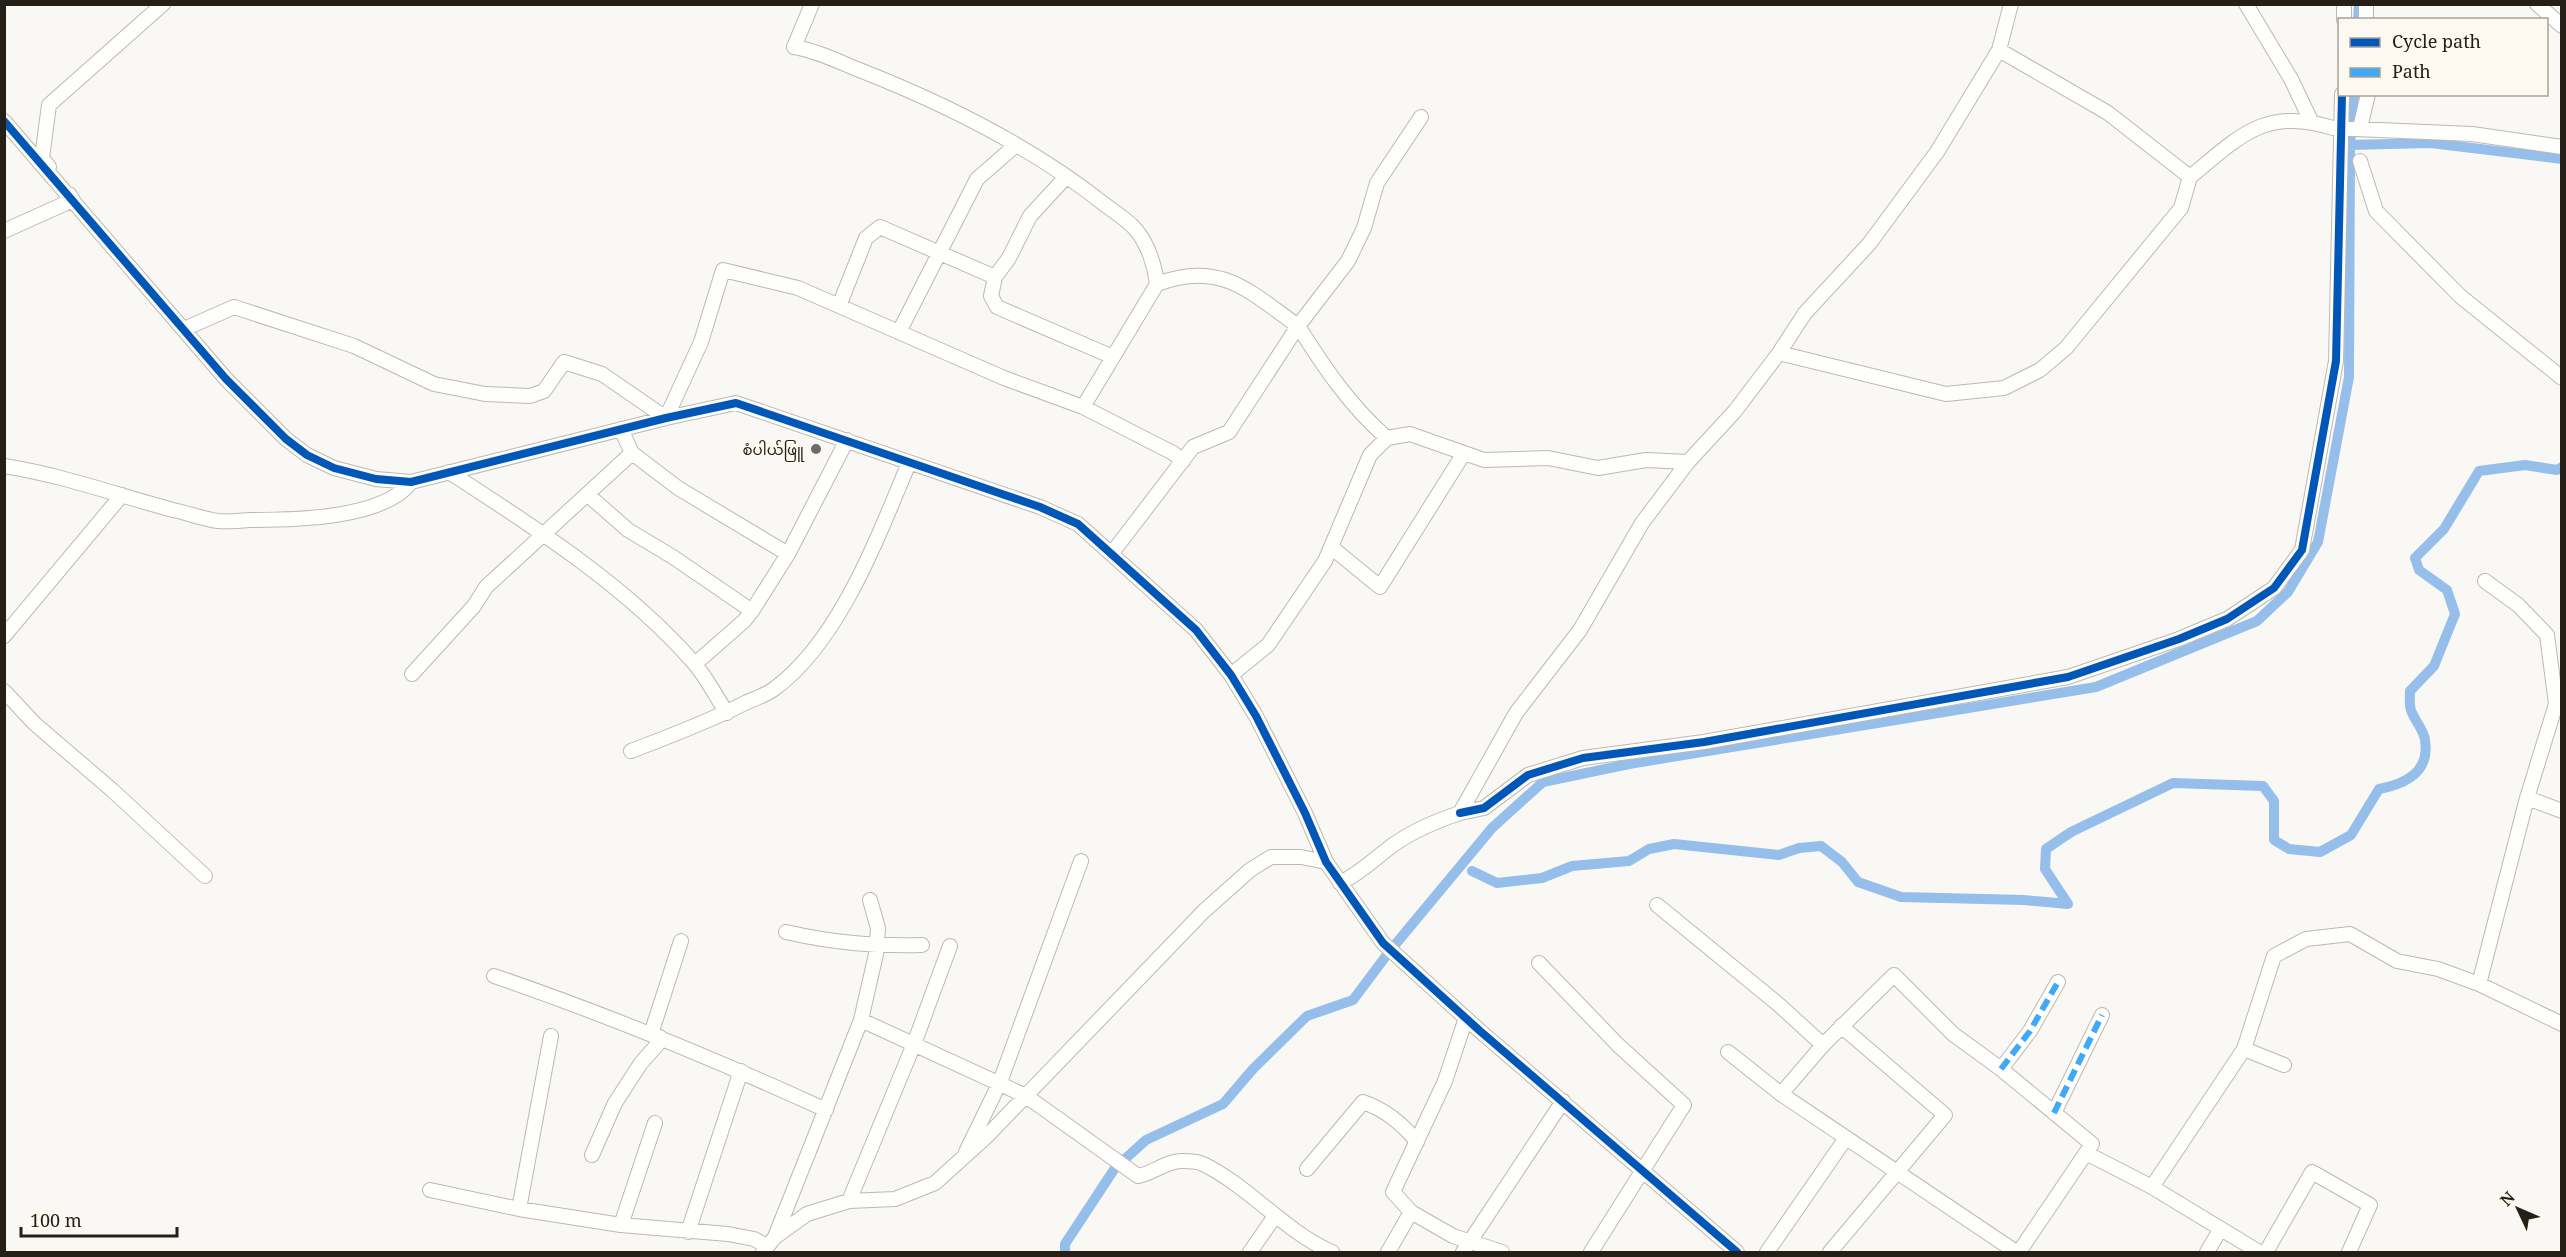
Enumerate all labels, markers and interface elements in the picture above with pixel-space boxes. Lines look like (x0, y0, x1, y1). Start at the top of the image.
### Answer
legend (2338, 18, 2548, 96)
text: Cycle path (2392, 29, 2481, 53)
text: Path (2392, 59, 2431, 83)
place label: စံပါယ်ဖြူ (742, 439, 805, 462)
marker: စံပါယ်ဖြူ (809, 442, 823, 456)
north arrow (2488, 1179, 2548, 1239)
text: N (2495, 1186, 2520, 1211)
scale bar (21, 1200, 177, 1238)
text: 100 m (30, 1208, 82, 1232)

